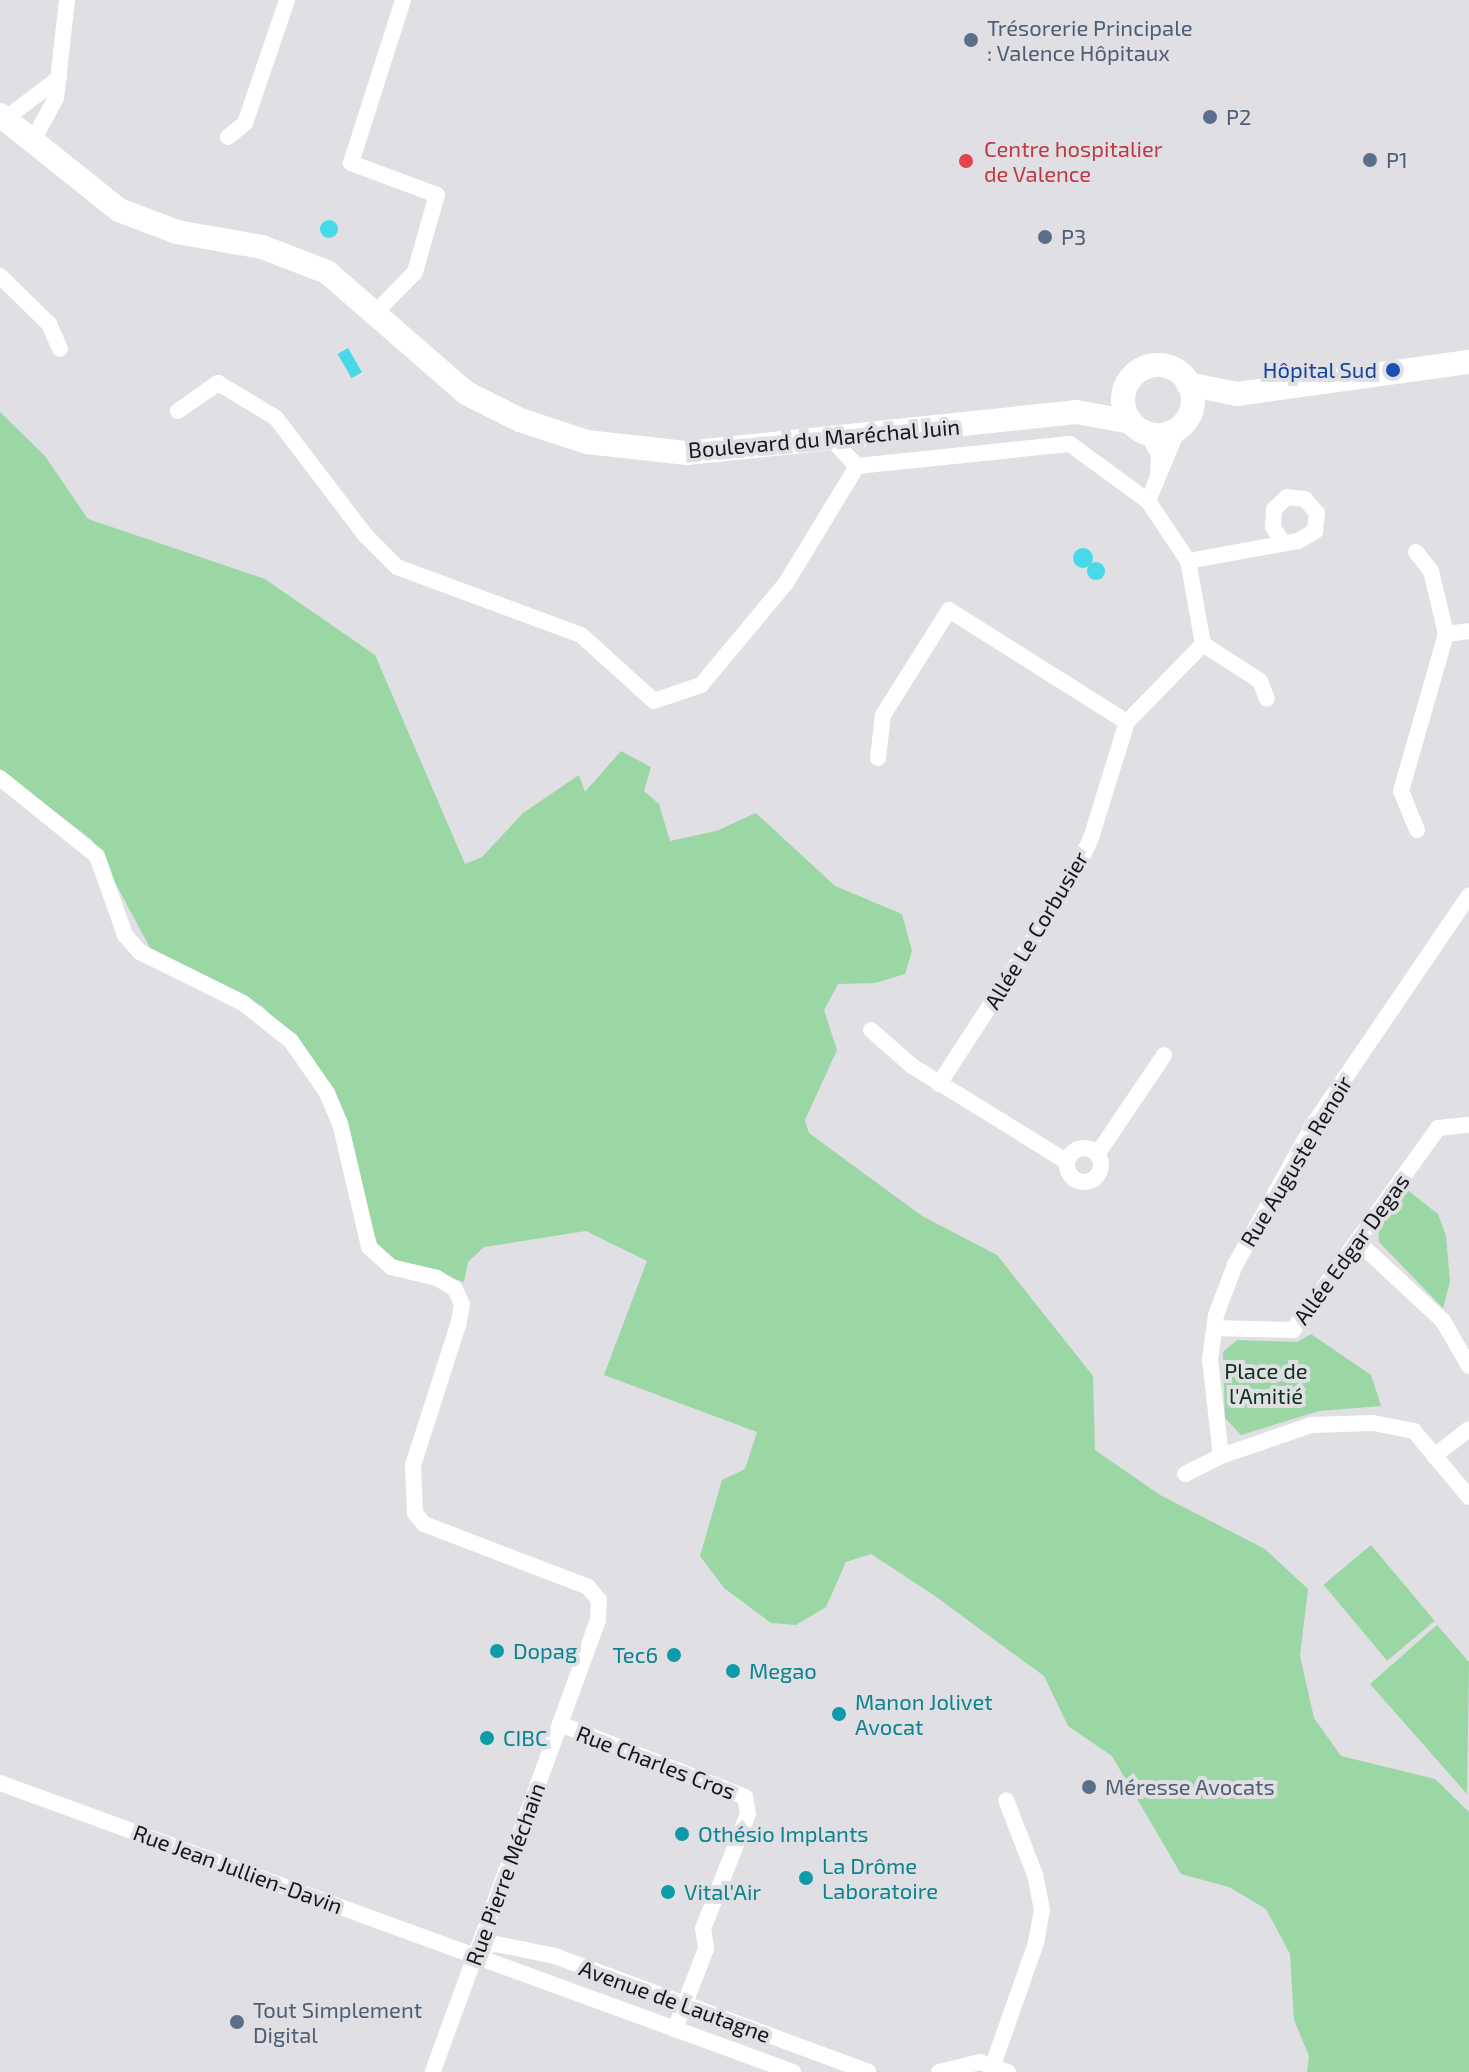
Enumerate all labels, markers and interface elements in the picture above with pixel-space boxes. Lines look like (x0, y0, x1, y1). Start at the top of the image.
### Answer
place label: Trésorerie Principale : Valence Hôpitaux (987, 14, 1193, 66)
marker: Trésorerie Principale : Valence Hôpitaux (962, 31, 980, 49)
place label: P2 (1226, 104, 1251, 130)
marker: P2 (1201, 108, 1219, 126)
place label: Centre hospitalier de Valence (984, 135, 1163, 186)
place label: P1 (1386, 147, 1408, 173)
marker: Centre hospitalier de Valence (955, 150, 977, 172)
marker: P1 (1361, 151, 1379, 169)
place label: P3 (1061, 224, 1086, 250)
marker: P3 (1036, 228, 1054, 246)
place label: Hôpital Sud (1262, 357, 1377, 383)
marker: Hôpital Sud (1384, 361, 1402, 379)
street label: Boulevard du Maréchal Juin (686, 413, 962, 463)
street label: Allée Le Corbusier (978, 846, 1094, 1014)
street label: Rue Auguste Renoir (1234, 1071, 1358, 1251)
street label: Allée Edgar Degas (1287, 1168, 1415, 1330)
park label: Place de l'Amitié (1224, 1357, 1308, 1408)
place label: Dopag (513, 1638, 577, 1664)
marker: Dopag (488, 1642, 506, 1660)
place label: Tec6 (613, 1642, 658, 1668)
marker: Tec6 (665, 1646, 683, 1664)
place label: Megao (749, 1658, 817, 1684)
marker: Megao (724, 1662, 742, 1680)
place label: Manon Jolivet Avocat (855, 1688, 993, 1740)
marker: Manon Jolivet Avocat (830, 1705, 848, 1723)
street label: Rue Charles Cros (573, 1720, 739, 1804)
place label: CIBC (503, 1725, 547, 1751)
marker: CIBC (478, 1729, 496, 1747)
place label: Méresse Avocats (1105, 1774, 1275, 1800)
marker: Méresse Avocats (1080, 1778, 1098, 1796)
street label: Rue Pierre Méchain (460, 1779, 550, 1969)
street label: Rue Jean Jullien-Davin (129, 1819, 347, 1919)
place label: Othésio Implants (698, 1821, 868, 1847)
marker: Othésio Implants (673, 1825, 691, 1843)
place label: La Drôme Laboratoire (822, 1852, 938, 1904)
marker: La Drôme Laboratoire (797, 1869, 815, 1887)
place label: Vital'Air (684, 1879, 761, 1905)
marker: Vital'Air (659, 1883, 677, 1901)
street label: Avenue de Lautagne (576, 1954, 774, 2048)
place label: Tout Simplement Digital (253, 1996, 422, 2048)
marker: Tout Simplement Digital (228, 2013, 246, 2031)

